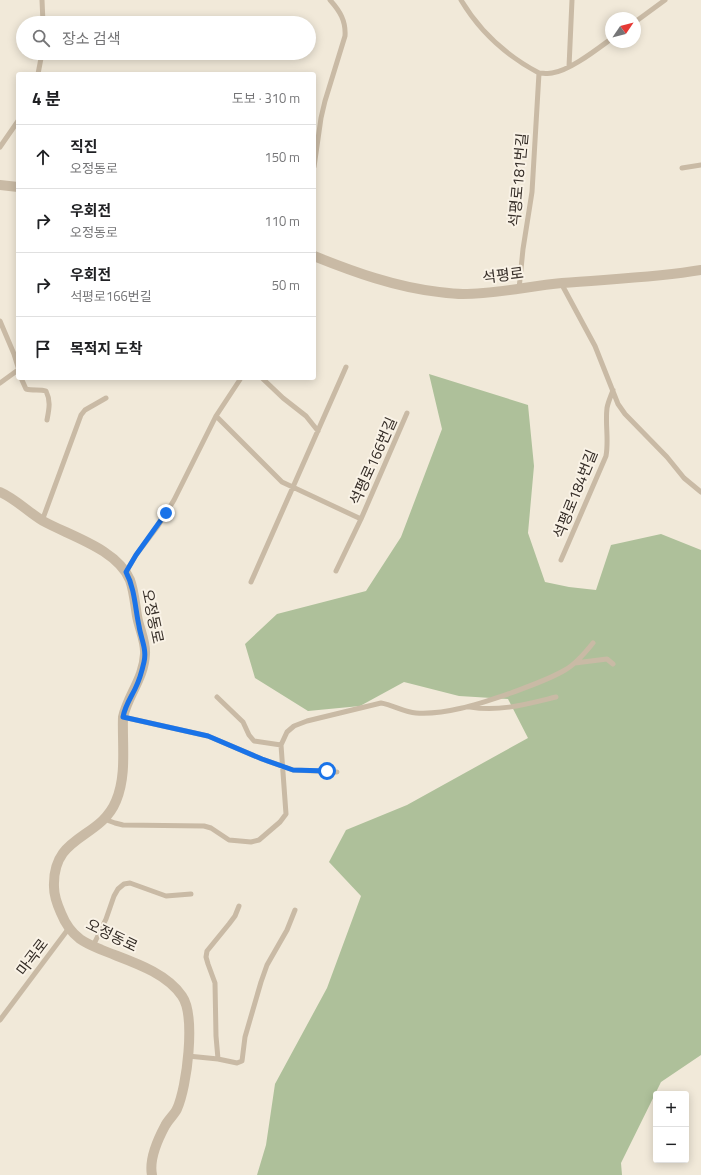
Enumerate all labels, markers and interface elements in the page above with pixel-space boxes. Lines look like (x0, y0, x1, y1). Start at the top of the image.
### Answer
north arrow (605, 12, 641, 48)
search box (16, 16, 316, 60)
icon: search (30, 27, 52, 49)
text: 장소 검색 (62, 27, 121, 50)
text: 4 분 (32, 86, 61, 112)
text: 도보 · 310 m (232, 88, 300, 108)
street label: 석평로181번길 (502, 132, 534, 228)
text: 직진 (70, 135, 98, 158)
icon: ahead (32, 146, 54, 168)
text: 150 m (264, 147, 300, 167)
text: 오정동로 (70, 158, 118, 178)
text: 우회전 (70, 199, 111, 222)
icon: right (32, 210, 54, 232)
text: 110 m (264, 211, 300, 231)
text: 오정동로 (70, 222, 118, 242)
street label: 석평로 (481, 261, 525, 289)
text: 우회전 (70, 263, 111, 286)
icon: right (32, 274, 54, 296)
text: 50 m (272, 275, 300, 295)
text: 석평로166번길 (70, 286, 152, 306)
text: 목적지 도착 (70, 337, 142, 360)
icon: arrive (32, 338, 54, 360)
street label: 석평로166번길 (343, 413, 403, 509)
street label: 석평로184번길 (547, 446, 603, 542)
route end (157, 504, 175, 522)
street label: 오정동로 (136, 587, 170, 645)
route start (318, 762, 336, 780)
street label: 오정동로 (82, 913, 142, 957)
street label: 마곡로 (10, 934, 54, 980)
map controls (653, 1091, 689, 1163)
button: + (653, 1091, 689, 1127)
button: − (653, 1127, 689, 1163)

